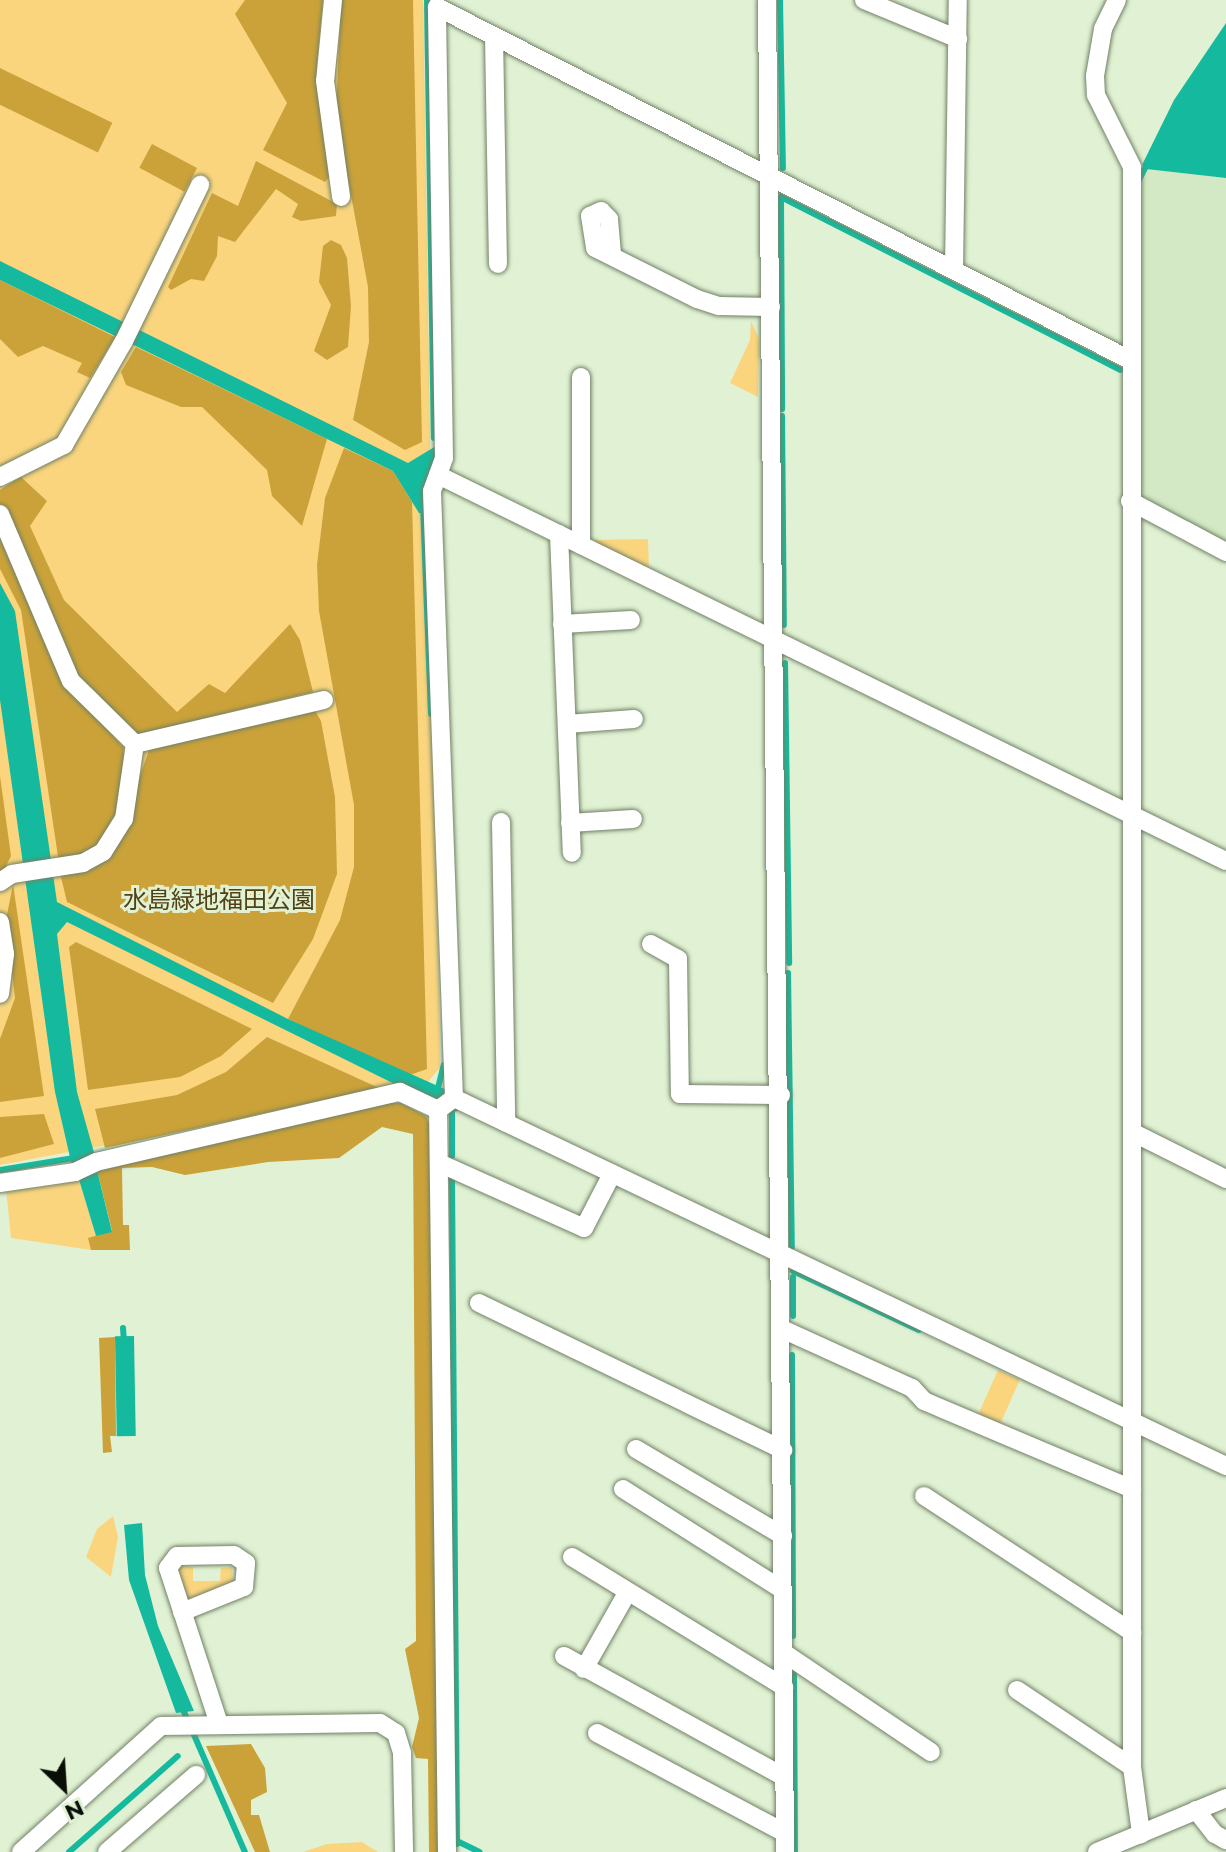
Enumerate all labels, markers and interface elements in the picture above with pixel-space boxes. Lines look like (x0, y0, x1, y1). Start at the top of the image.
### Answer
park label: 水島緑地福田公園 (123, 886, 315, 914)
north arrow (24, 1748, 104, 1828)
text: N (61, 1794, 88, 1826)

